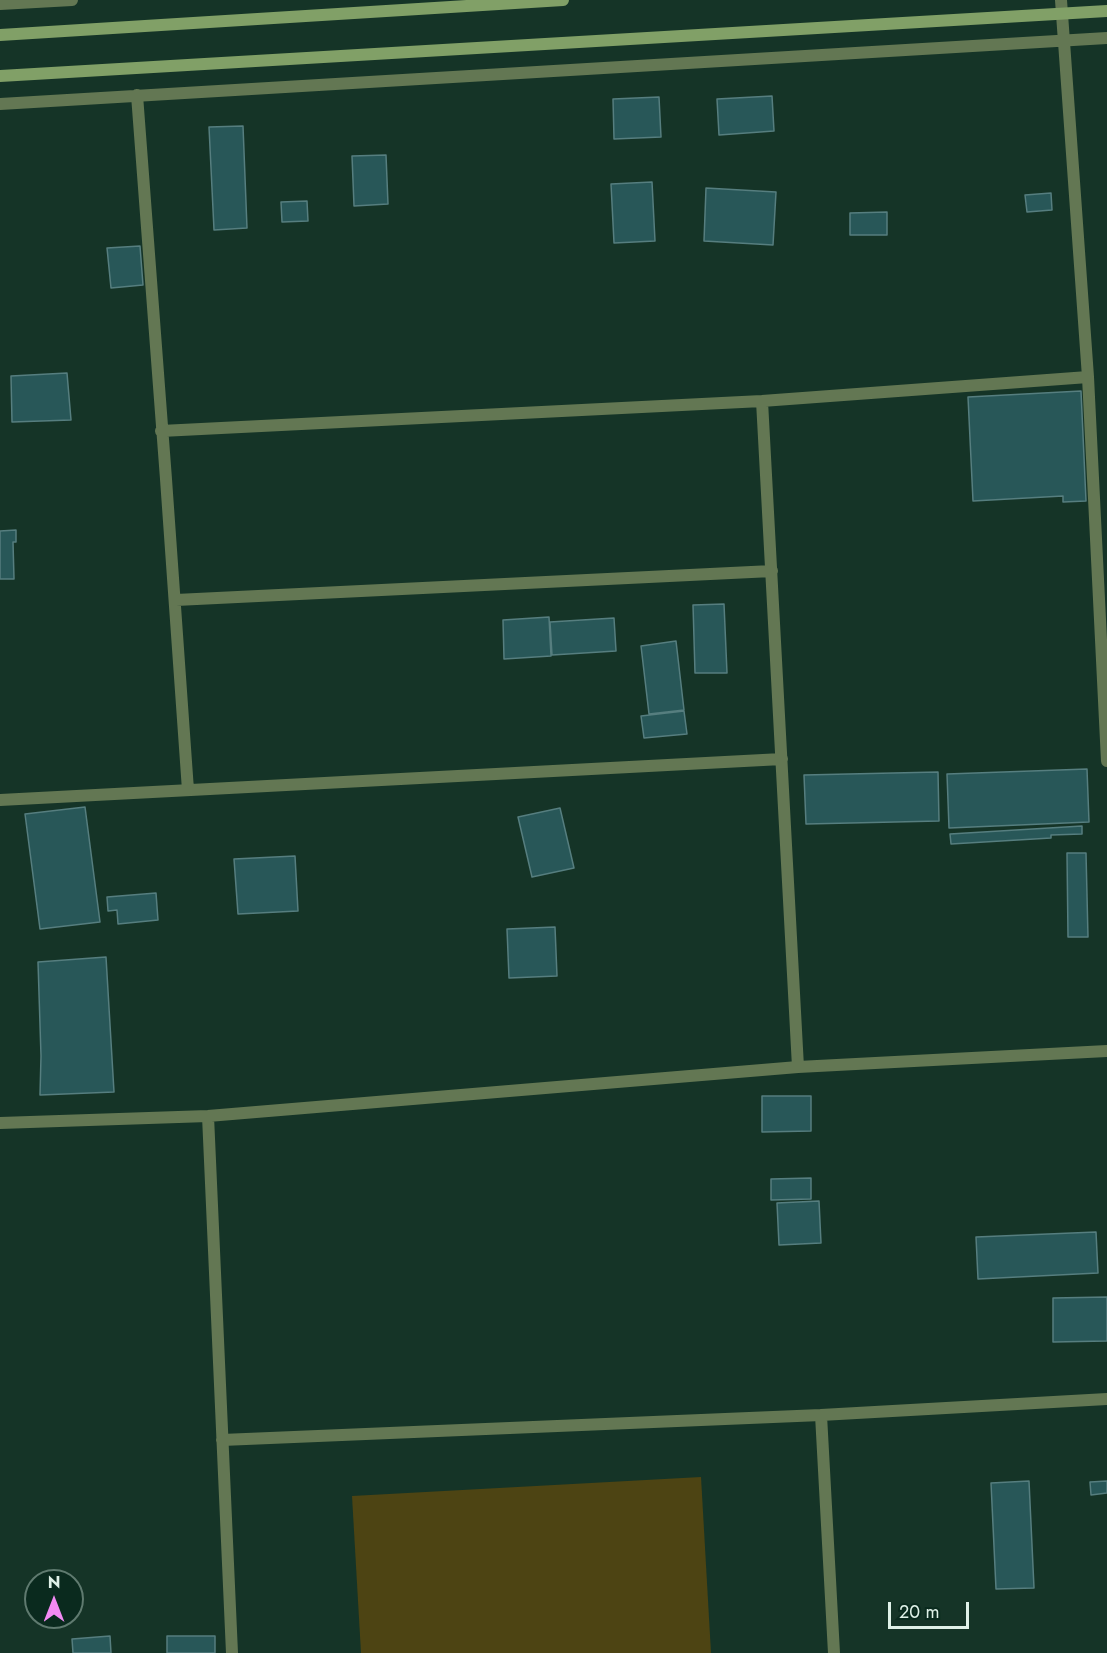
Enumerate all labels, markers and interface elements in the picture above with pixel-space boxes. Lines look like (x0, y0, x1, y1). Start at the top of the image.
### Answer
north arrow (24, 1569, 84, 1629)
text: N (48, 1571, 60, 1594)
scale bar (891, 1590, 972, 1628)
text: 20 m (899, 1599, 939, 1625)

